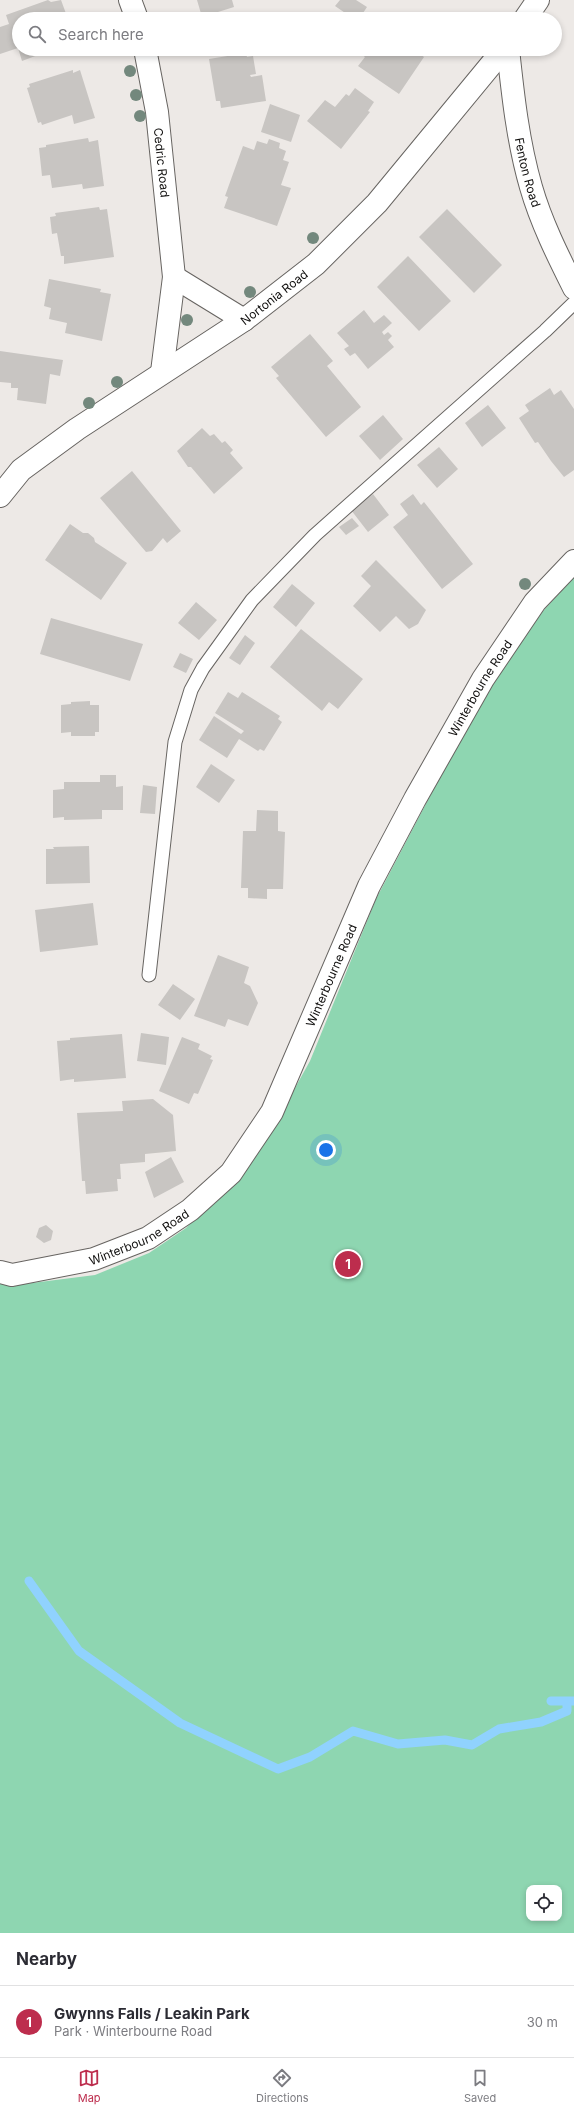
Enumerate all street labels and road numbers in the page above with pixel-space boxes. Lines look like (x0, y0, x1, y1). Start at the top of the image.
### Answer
street label: Cedric Road (151, 127, 173, 198)
street label: Fenton Road (512, 136, 544, 209)
street label: Nortonia Road (237, 266, 310, 328)
street label: Winterbourne Road (445, 637, 515, 739)
street label: Winterbourne Road (302, 922, 359, 1029)
street label: Winterbourne Road (87, 1206, 191, 1268)

